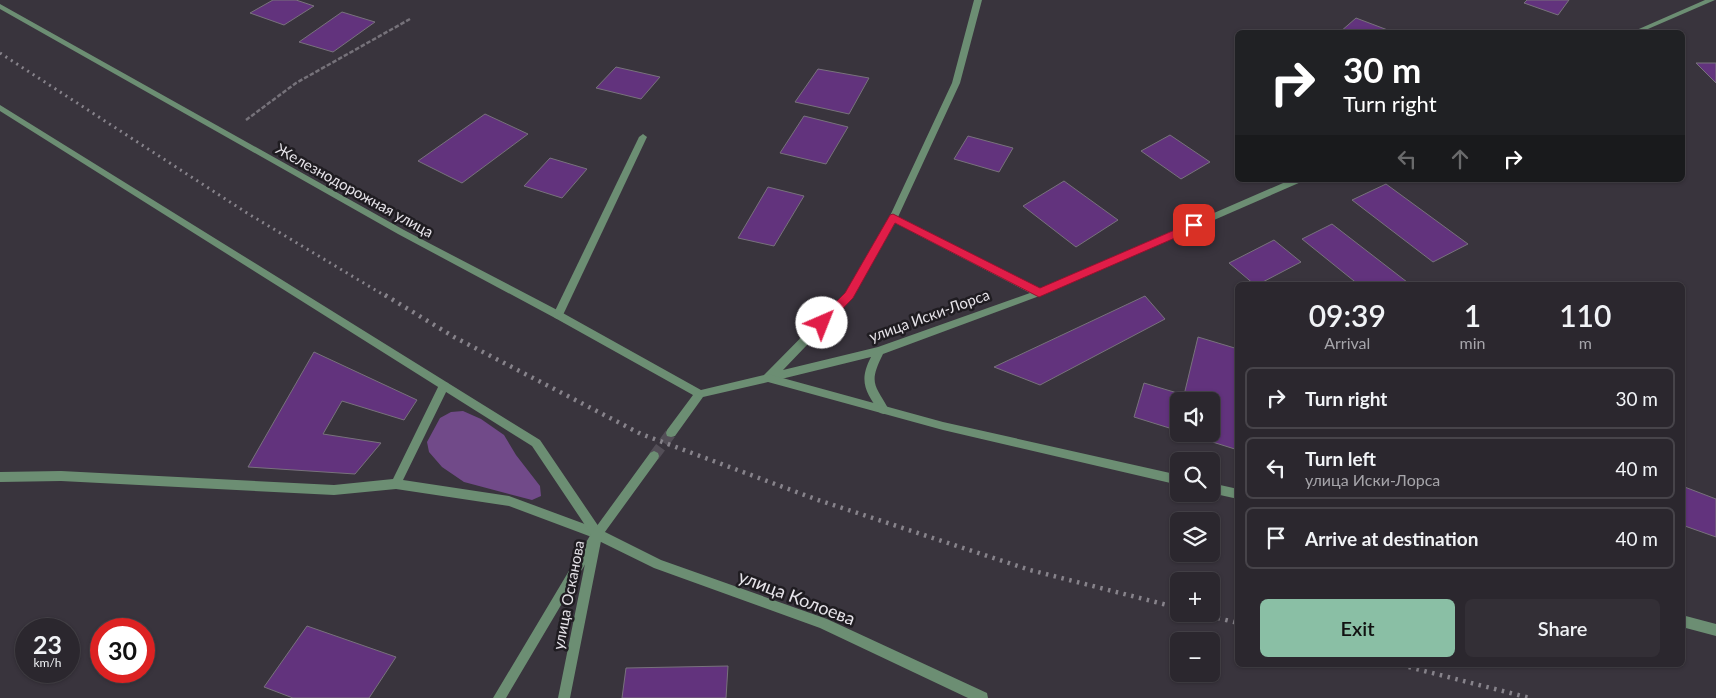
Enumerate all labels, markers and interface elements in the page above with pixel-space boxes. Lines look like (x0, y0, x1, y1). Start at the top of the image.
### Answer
text: 30 m (1343, 48, 1421, 90)
icon: right (1260, 50, 1325, 115)
text: Turn right (1343, 90, 1437, 117)
street label: Железнодорожная улица (273, 139, 437, 241)
icon: left (1393, 145, 1421, 173)
icon: ahead (1446, 145, 1474, 173)
icon: right (1499, 145, 1527, 173)
pin (1173, 204, 1215, 246)
icon: arrive (1180, 211, 1208, 239)
street label: улица Иски-Лорса (866, 285, 992, 345)
position arrow (795, 296, 847, 348)
text: 09:39 (1309, 297, 1386, 333)
text: 1 (1464, 297, 1481, 333)
text: 110 (1559, 297, 1611, 333)
text: Arrival (1324, 333, 1370, 352)
text: min (1460, 333, 1485, 352)
text: m (1579, 333, 1592, 352)
icon: right (1262, 384, 1290, 412)
text: Turn right (1305, 387, 1387, 410)
text: 30 m (1615, 387, 1658, 410)
map controls (1170, 392, 1220, 682)
button: sound (1170, 392, 1220, 442)
text: Turn left (1305, 447, 1376, 470)
button: search (1170, 452, 1220, 502)
icon: left (1262, 454, 1290, 482)
text: 40 m (1615, 457, 1658, 480)
text: улица Иски-Лорса (1305, 470, 1440, 489)
button: layers (1170, 512, 1220, 562)
icon: arrive (1262, 524, 1290, 552)
text: Arrive at destination (1305, 527, 1478, 550)
text: 40 m (1615, 527, 1658, 550)
street label: улица Осканова (549, 539, 587, 651)
street label: улица Колоева (736, 565, 858, 629)
button: + (1170, 572, 1220, 622)
button: Exit (1260, 599, 1455, 657)
button: Share (1465, 599, 1660, 657)
speed limit sign: 30 (90, 618, 155, 683)
text: 23 (33, 629, 62, 659)
button: − (1170, 632, 1220, 682)
text: km/h (33, 655, 62, 670)

